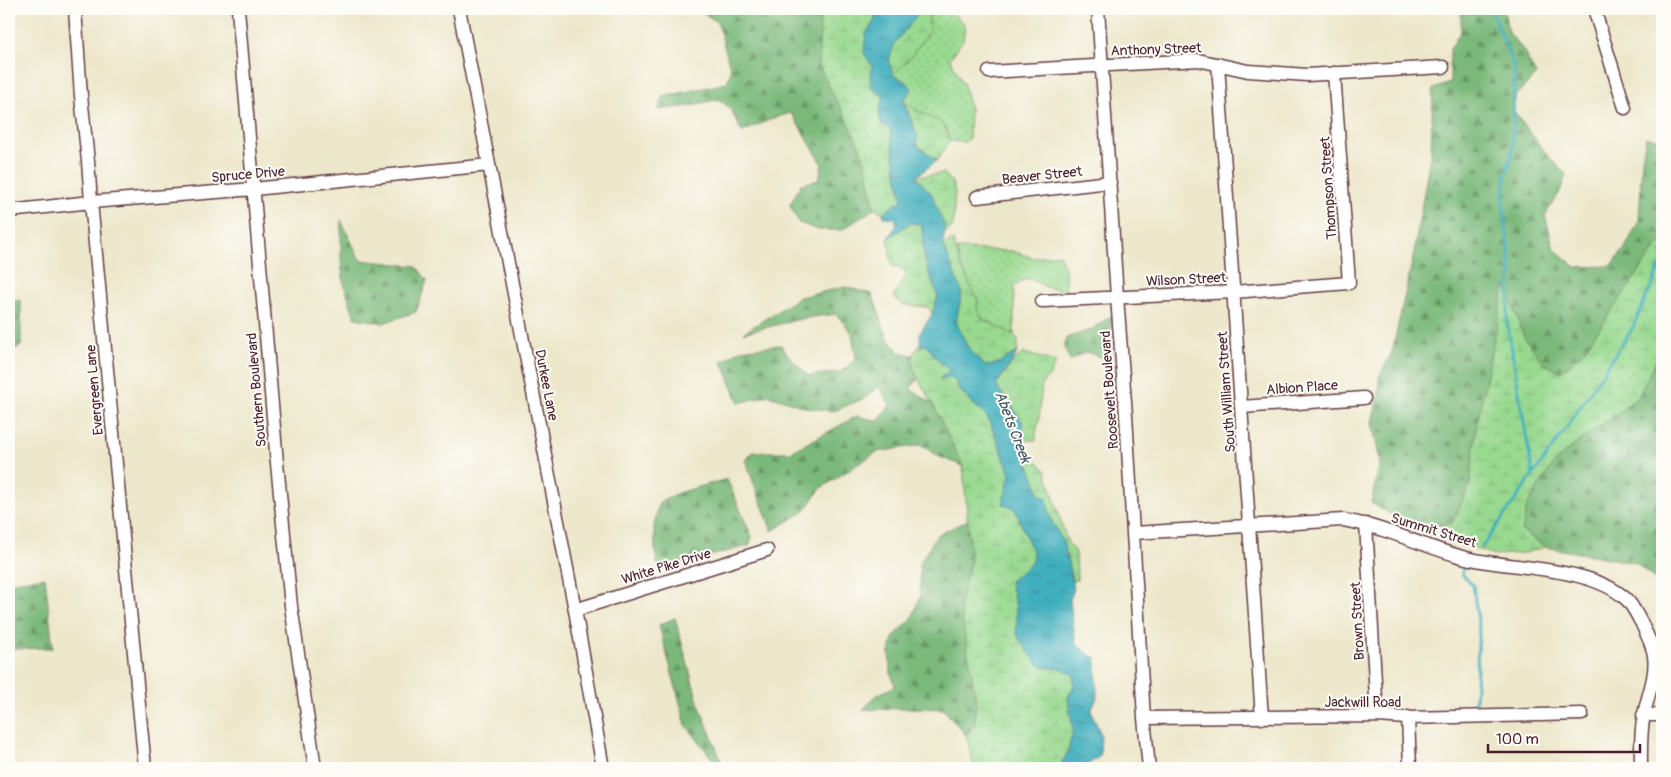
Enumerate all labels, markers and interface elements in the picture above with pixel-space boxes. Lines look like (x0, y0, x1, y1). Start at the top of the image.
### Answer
street label: Anthony Street (1110, 39, 1202, 60)
street label: Thompson Street (1316, 136, 1341, 240)
street label: Spruce Drive (211, 163, 286, 186)
street label: Beaver Street (1001, 163, 1083, 188)
street label: Wilson Street (1145, 269, 1227, 290)
street label: Roosevelt Boulevard (1097, 330, 1122, 450)
street label: South William Street (1214, 330, 1239, 453)
street label: Southern Boulevard (243, 332, 270, 448)
street label: Evergreen Lane (82, 344, 107, 436)
street label: Durkee Lane (531, 348, 562, 422)
street label: Albion Place (1266, 377, 1338, 398)
water label: Abets Creek (990, 388, 1036, 468)
street label: Summit Street (1389, 509, 1479, 552)
street label: White Pike Drive (619, 545, 713, 588)
street label: Brown Street (1347, 581, 1368, 661)
street label: Jackwill Road (1325, 694, 1402, 711)
scale bar (1488, 722, 1641, 754)
text: 100 m (1496, 730, 1539, 749)

